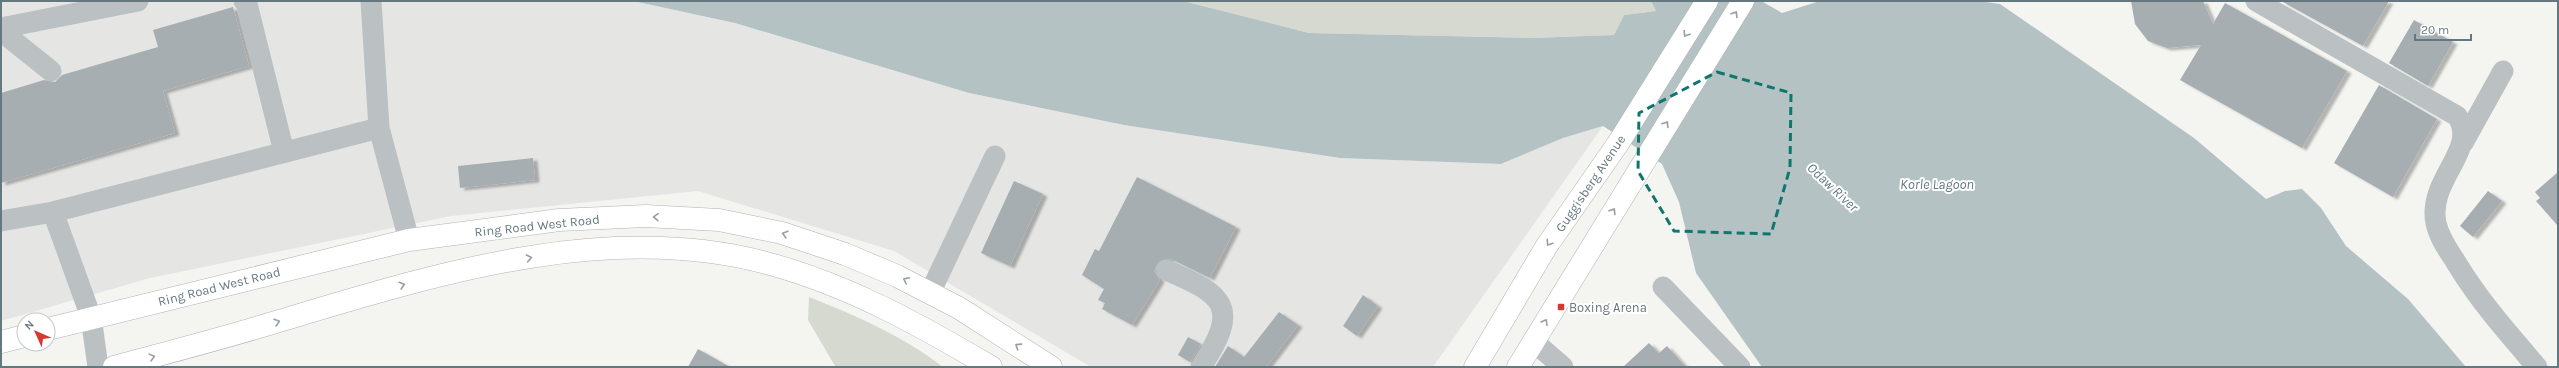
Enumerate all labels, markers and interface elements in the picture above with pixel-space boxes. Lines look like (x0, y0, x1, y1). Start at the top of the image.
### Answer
one-way arrow (1730, 11, 1738, 18)
scale bar (2415, 16, 2471, 42)
text: 20 m (2421, 23, 2449, 37)
one-way arrow (1683, 30, 1691, 37)
one-way arrow (1661, 121, 1669, 128)
street label: Guggisberg Avenue (1552, 132, 1629, 235)
water label: Odaw River (1803, 159, 1863, 216)
water label: Korle Lagoon (1900, 176, 1974, 193)
one-way arrow (1608, 208, 1616, 215)
street label: Ring Road West Road (474, 211, 600, 240)
one-way arrow (653, 212, 659, 221)
one-way arrow (781, 230, 788, 239)
one-way arrow (1546, 239, 1554, 246)
one-way arrow (526, 254, 532, 263)
street label: Ring Road West Road (156, 264, 282, 309)
one-way arrow (903, 278, 910, 285)
one-way arrow (398, 281, 405, 290)
place label: Boxing Arena (1569, 300, 1647, 315)
marker: Boxing Arena (1556, 302, 1566, 312)
north arrow (16, 312, 56, 352)
text: N (22, 318, 37, 333)
one-way arrow (274, 318, 281, 327)
one-way arrow (1541, 319, 1548, 326)
one-way arrow (1015, 344, 1022, 351)
one-way arrow (149, 353, 155, 361)

